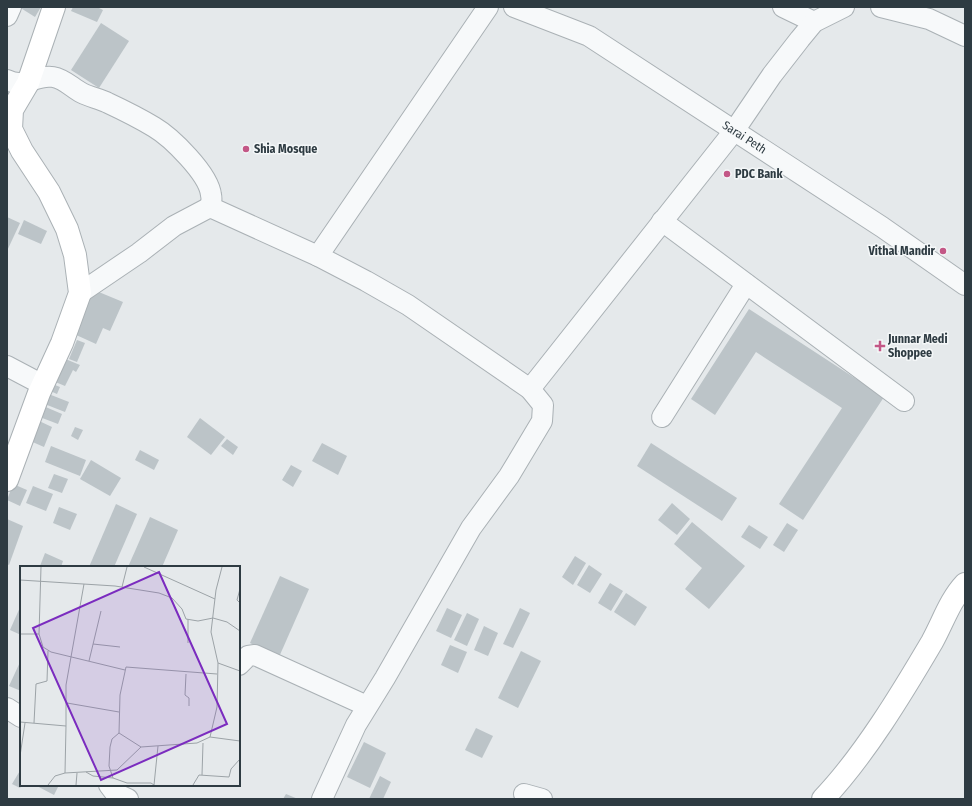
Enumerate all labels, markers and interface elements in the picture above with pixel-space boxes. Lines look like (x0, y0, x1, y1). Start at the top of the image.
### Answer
street label: Sarai Peth (720, 118, 769, 157)
place label: Shia Mosque (254, 142, 317, 156)
marker: Shia Mosque (241, 144, 251, 154)
place label: PDC Bank (735, 167, 783, 181)
marker: PDC Bank (722, 169, 732, 179)
place label: Vithal Mandir (868, 244, 936, 258)
marker: Vithal Mandir (938, 246, 948, 256)
place label: Junnar Medi Shoppee (887, 332, 948, 360)
marker: Junnar Medi Shoppee (875, 341, 885, 351)
inset map (20, 566, 240, 786)

